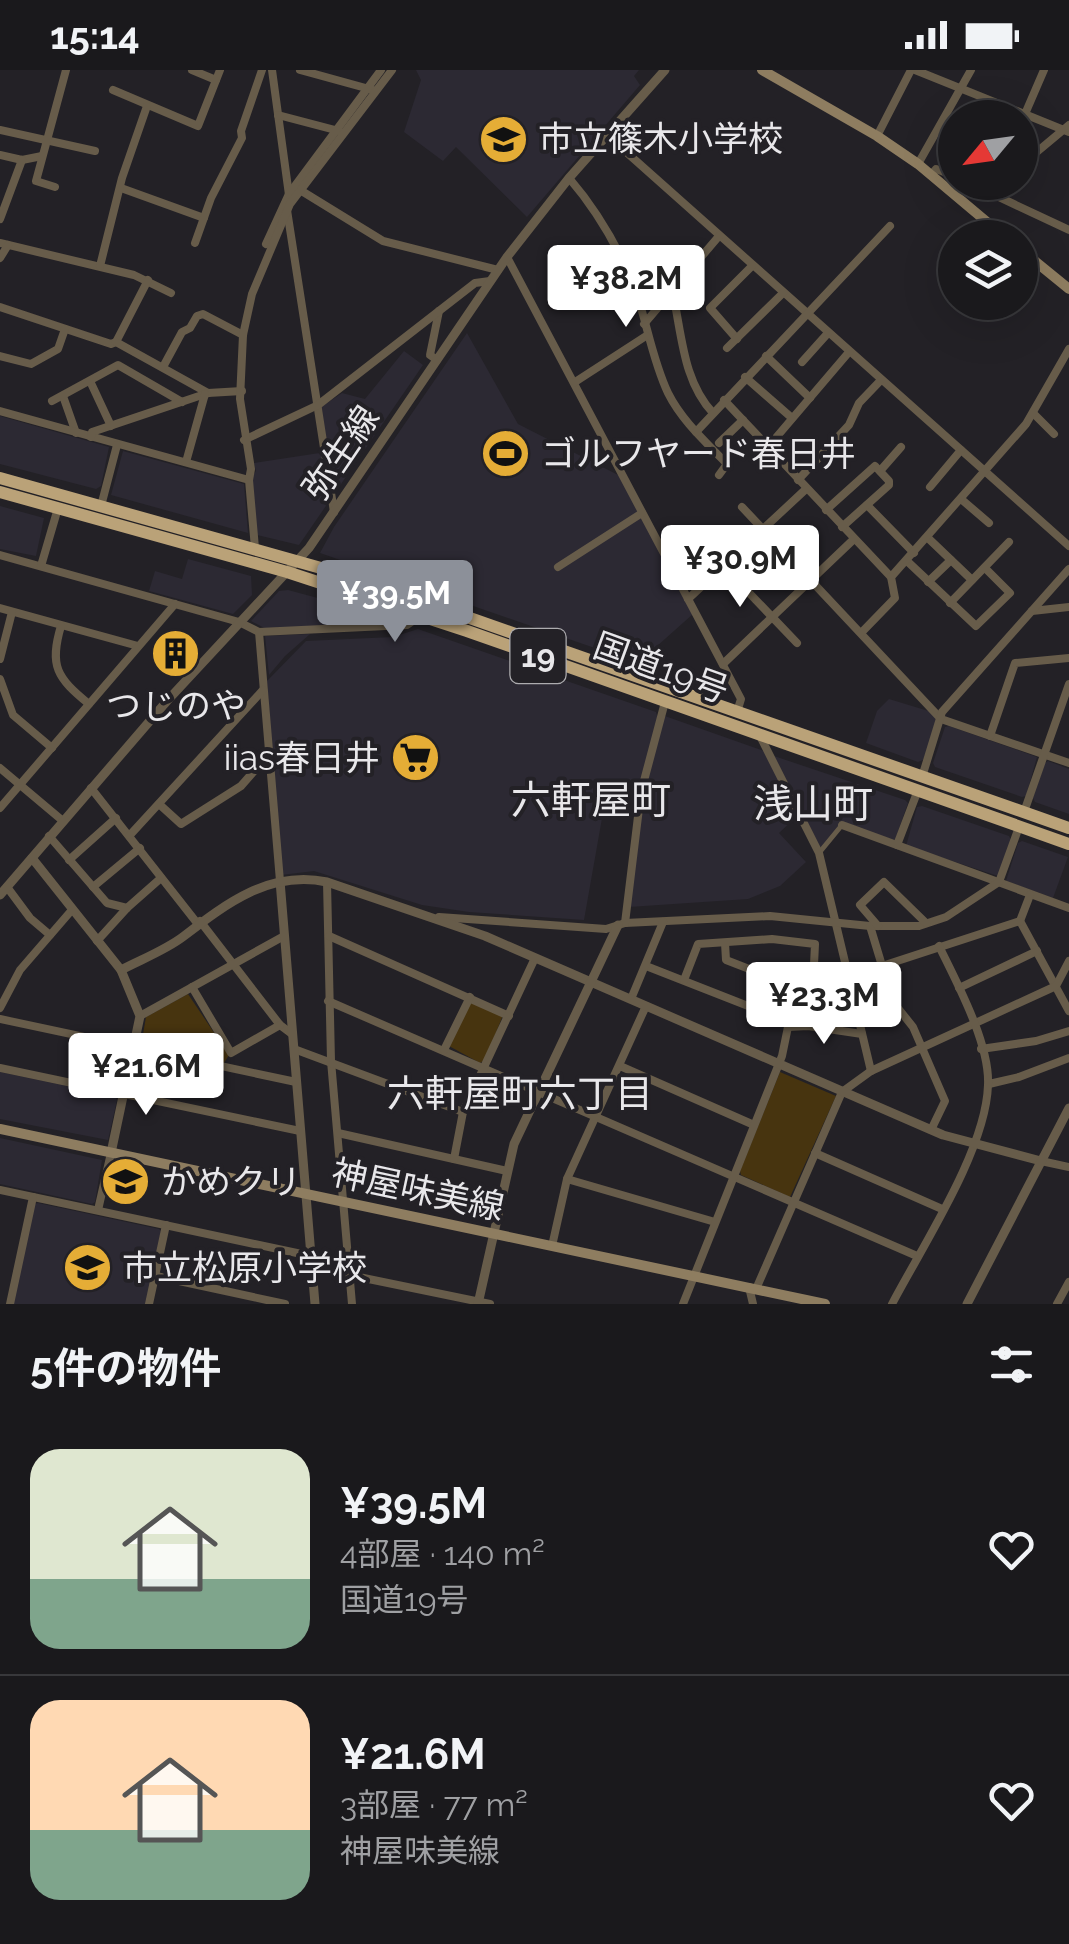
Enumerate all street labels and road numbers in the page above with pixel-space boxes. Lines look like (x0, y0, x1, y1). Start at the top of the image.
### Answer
street label: 弥生線 (294, 398, 387, 508)
street label: 国道19号 (588, 624, 734, 711)
road number: 19 (510, 629, 566, 683)
street label: 神屋味美線 (328, 1151, 508, 1228)

